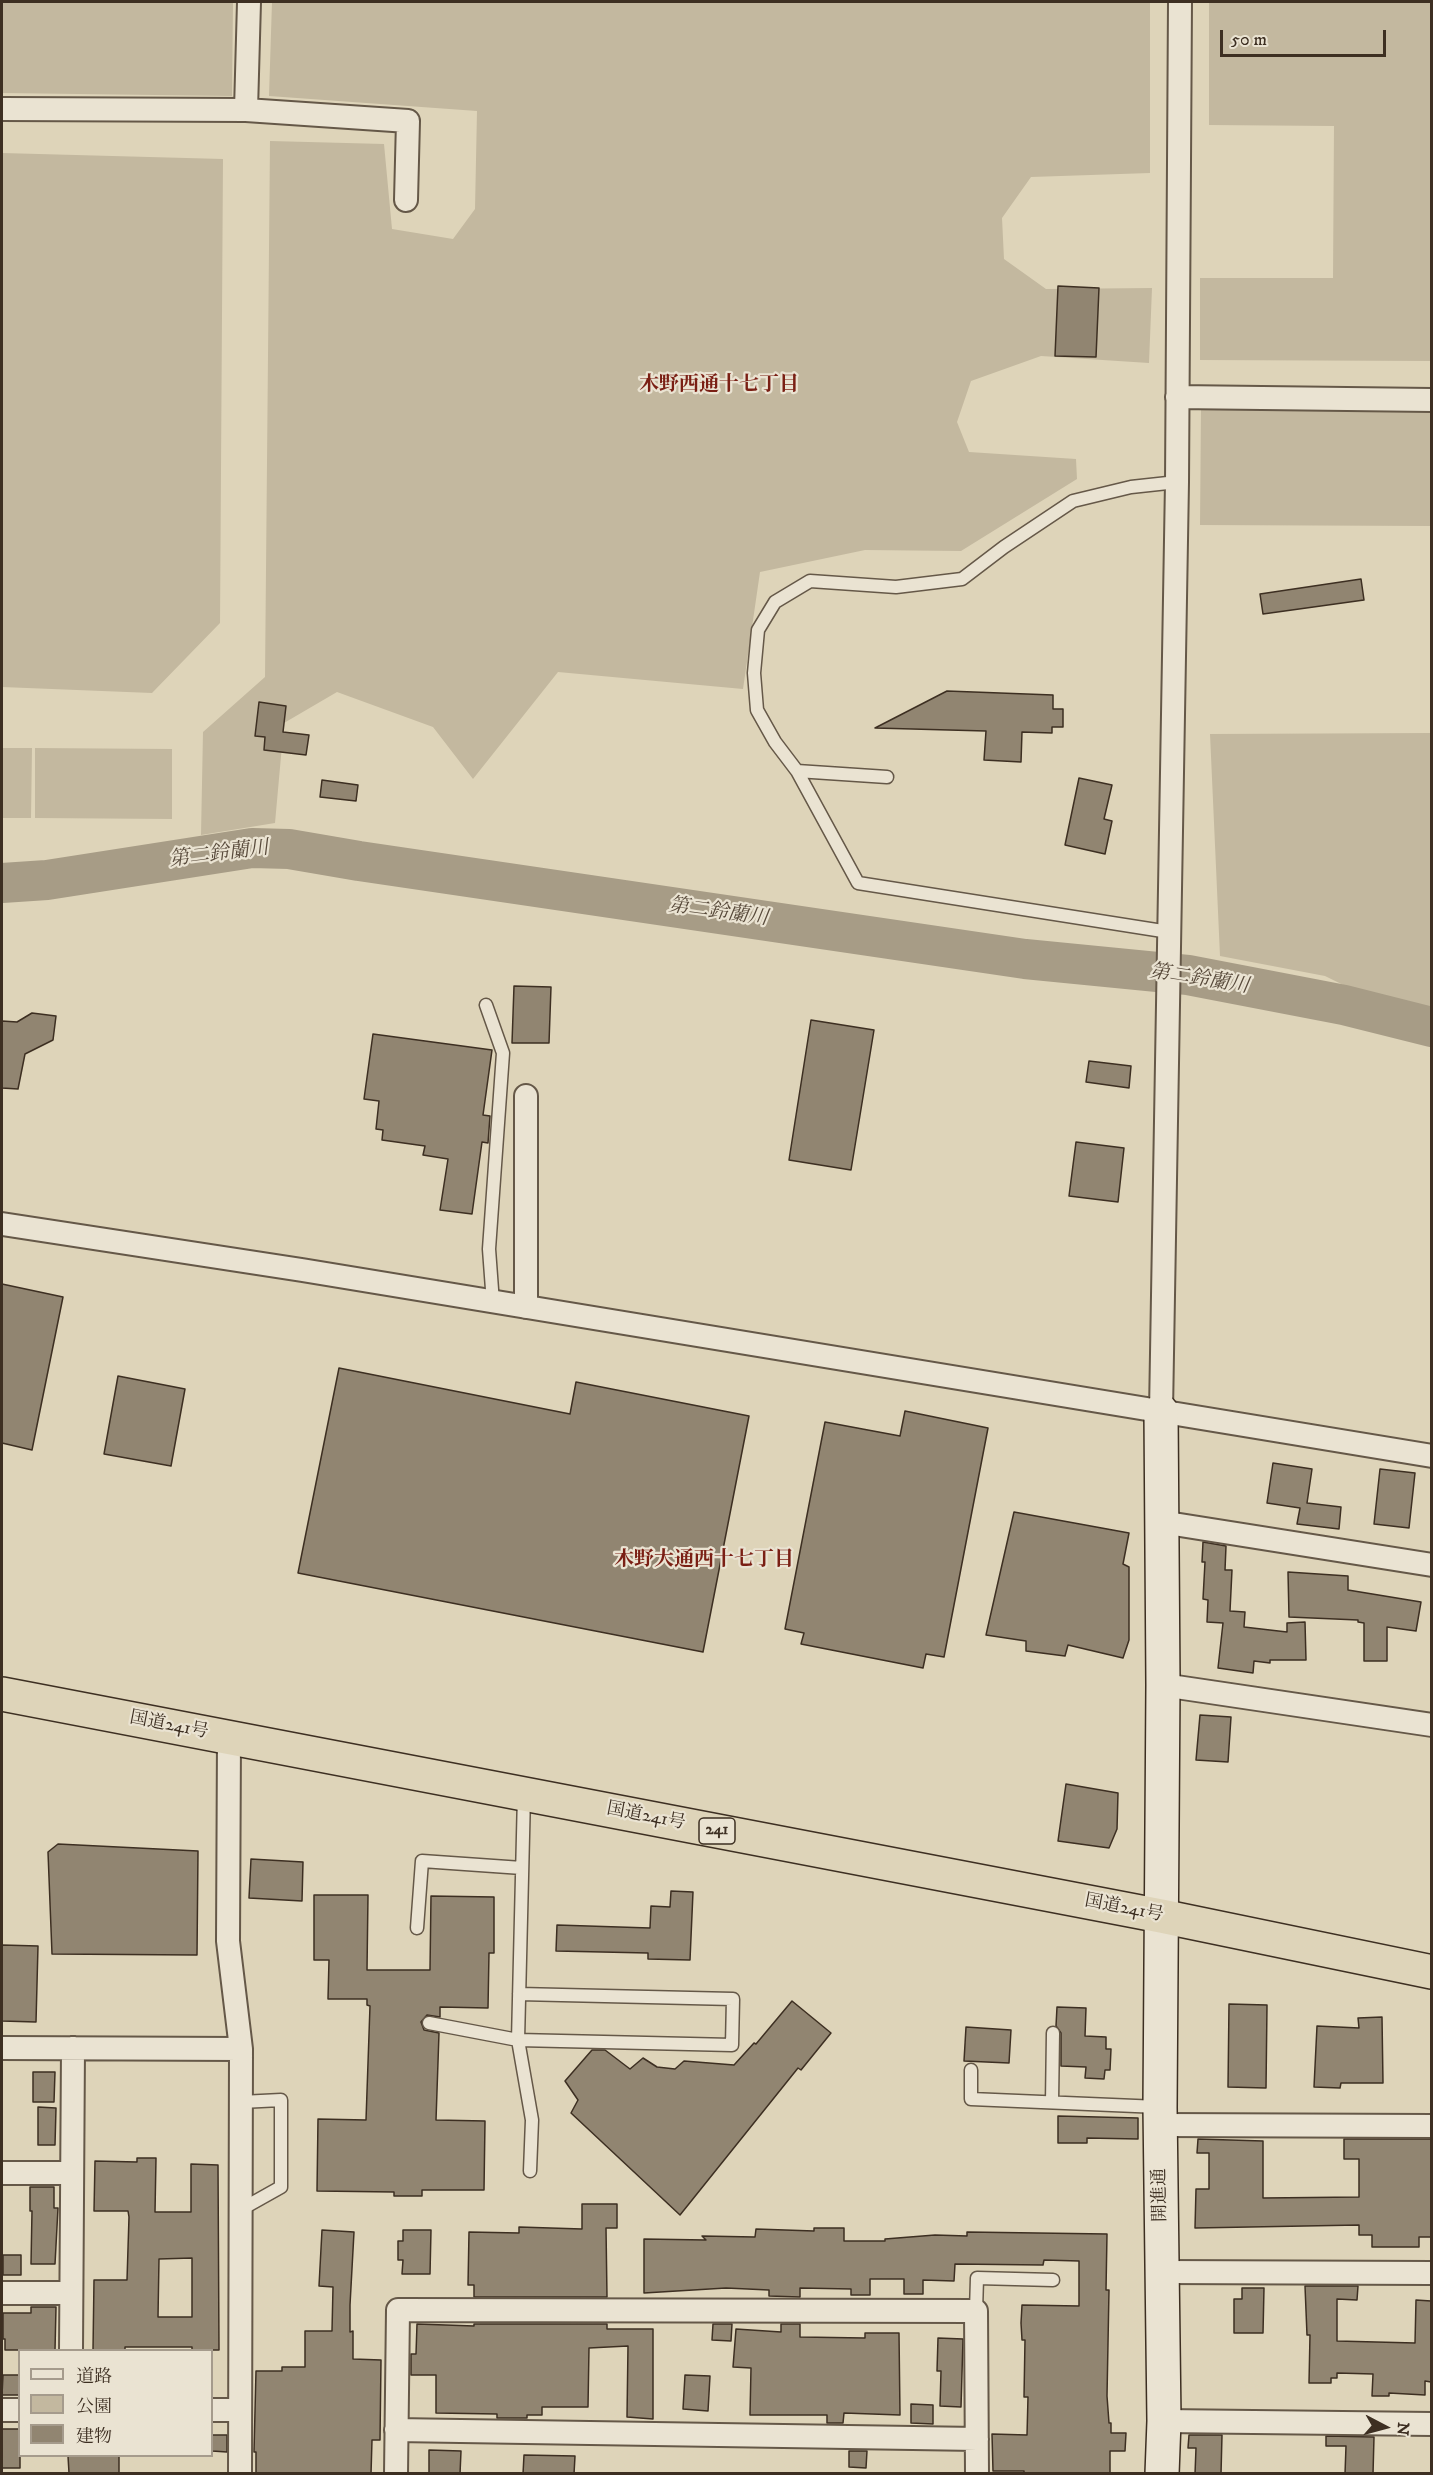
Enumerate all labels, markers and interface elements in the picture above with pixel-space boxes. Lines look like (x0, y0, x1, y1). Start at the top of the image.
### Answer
scale bar (1223, 18, 1390, 56)
text: 50 m (1231, 29, 1267, 51)
district label: 木野西通十七丁目 (639, 374, 799, 398)
water label: 第二鈴蘭川 (168, 837, 270, 873)
water label: 第二鈴蘭川 (667, 894, 769, 932)
water label: 第二鈴蘭川 (1148, 960, 1250, 1000)
district label: 木野大通西十七丁目 (614, 1549, 794, 1573)
street label: 国道241号 (128, 1708, 210, 1744)
street label: 国道241号 (605, 1799, 687, 1835)
road number: 241 (699, 1818, 735, 1844)
street label: 国道241号 (1083, 1891, 1165, 1927)
street label: 開進通 (1150, 2168, 1172, 2222)
legend (18, 2349, 213, 2457)
text: 道路 (76, 2366, 112, 2388)
text: 公園 (76, 2396, 112, 2418)
north arrow (1355, 2397, 1415, 2457)
text: N (1392, 2421, 1414, 2436)
text: 建物 (76, 2426, 112, 2448)

